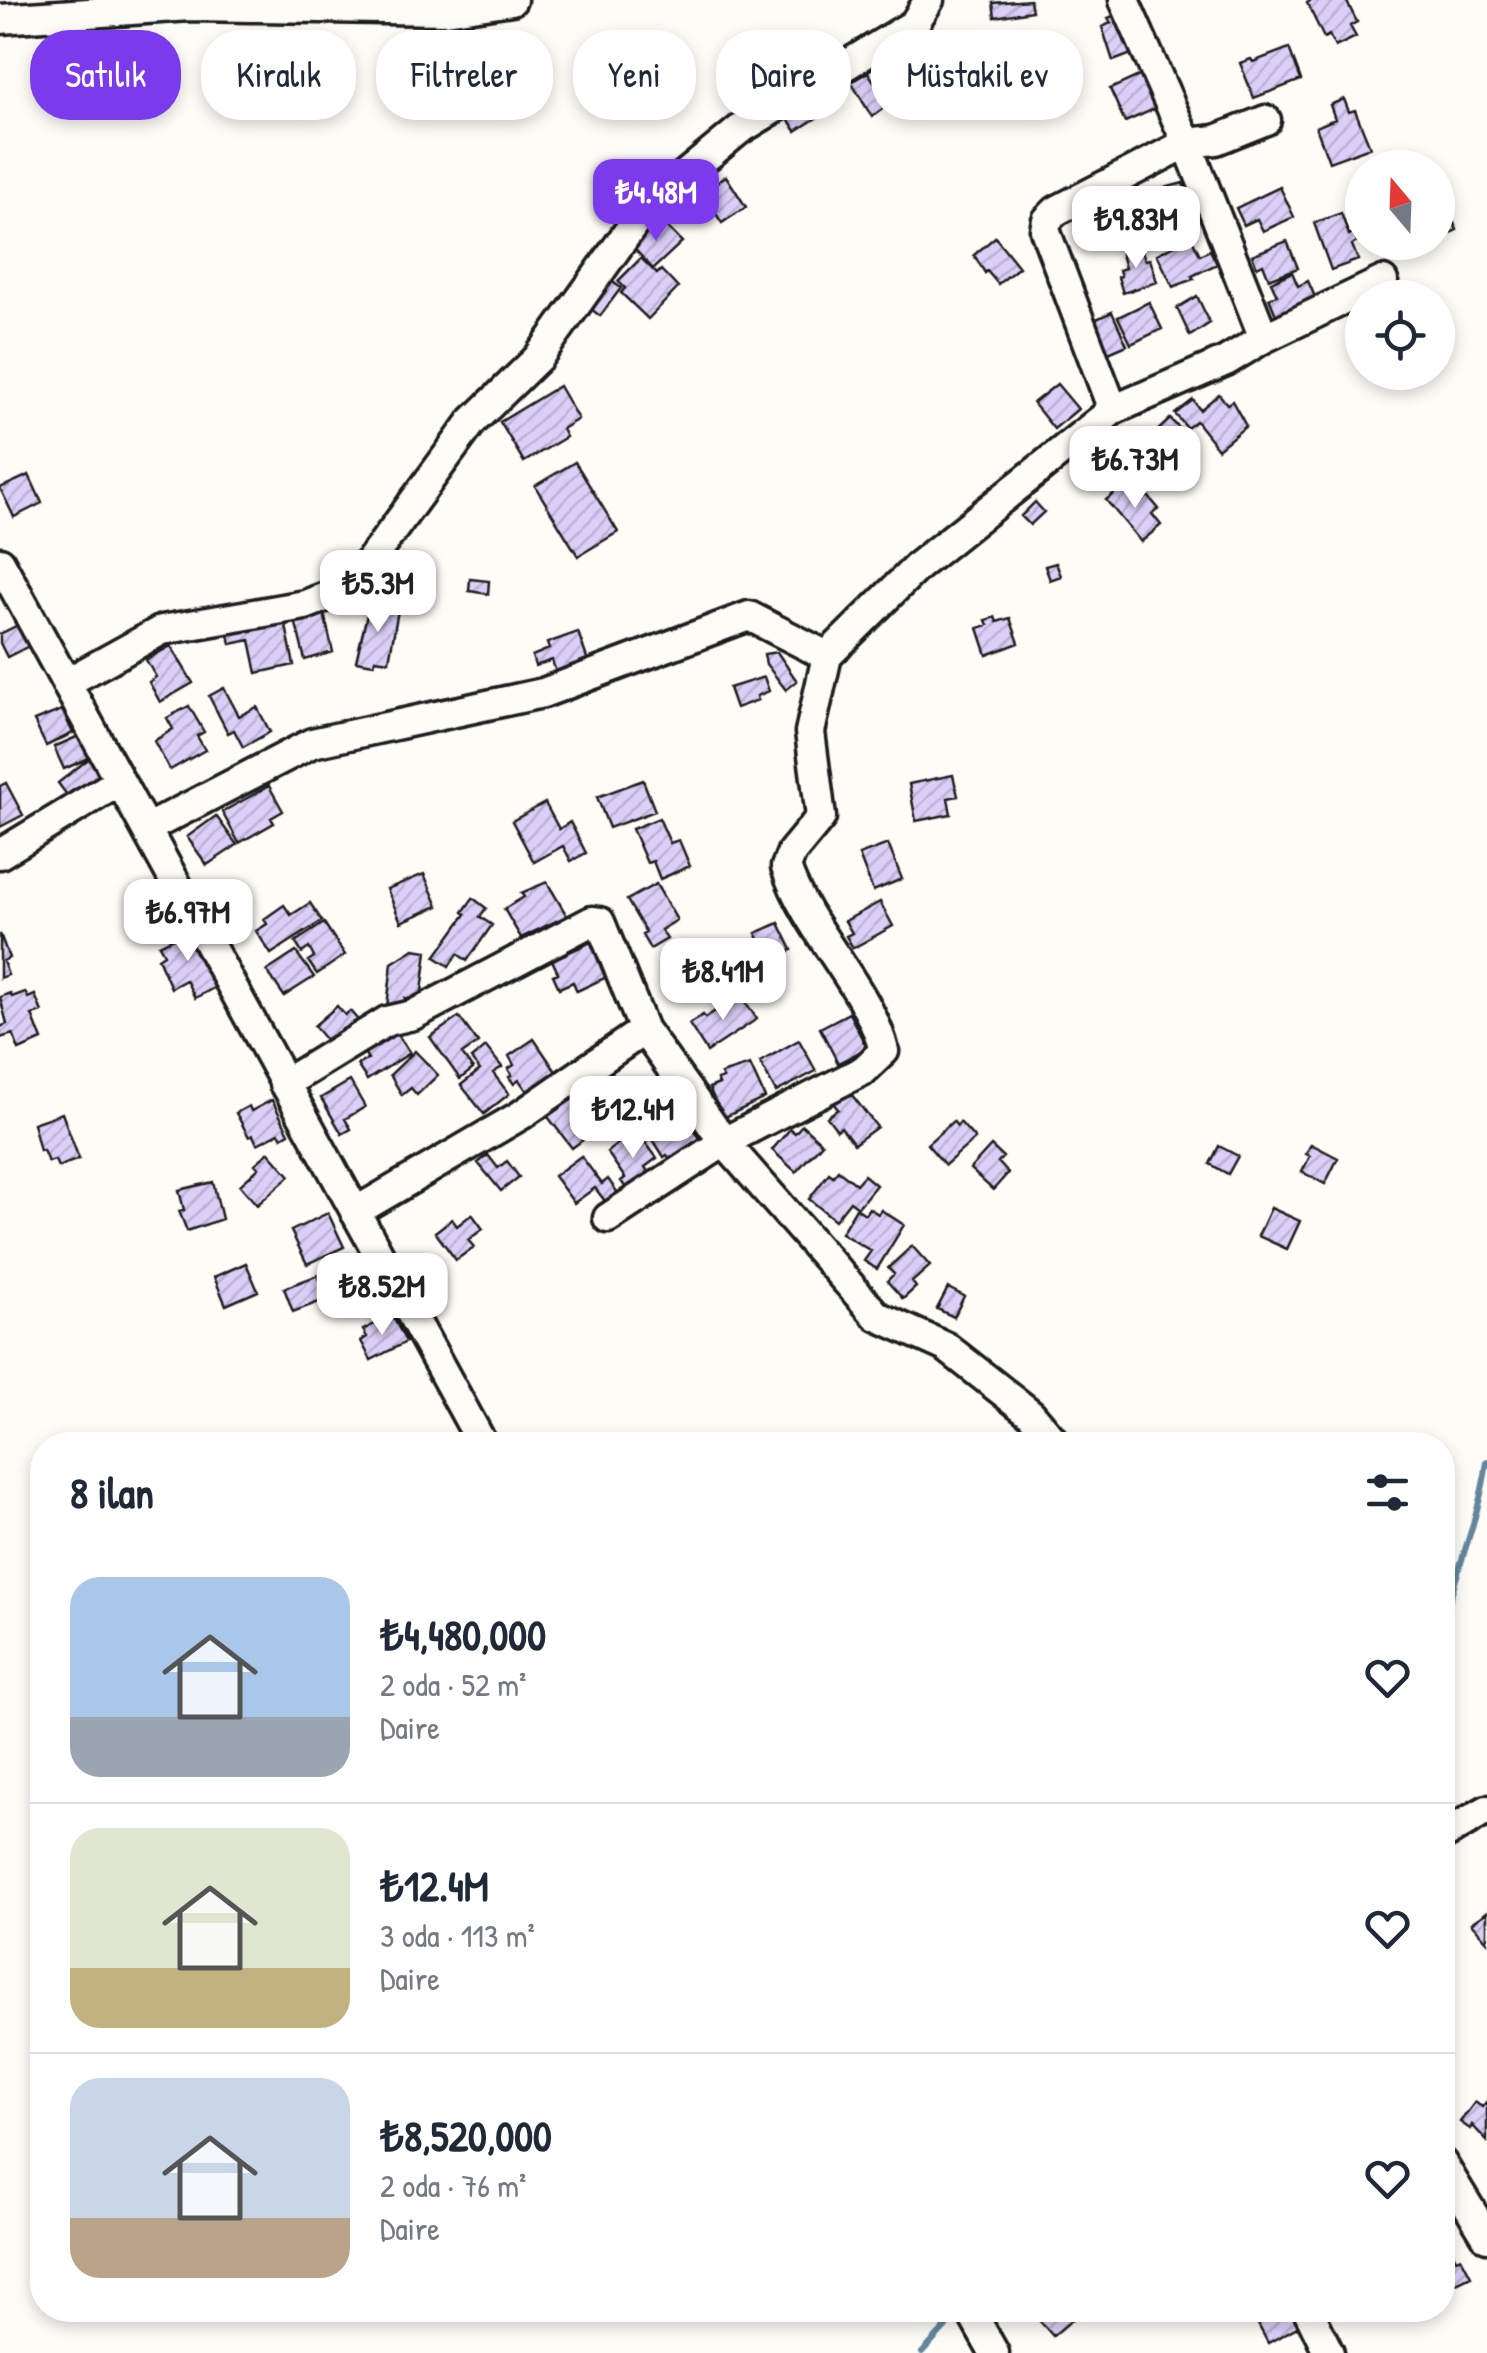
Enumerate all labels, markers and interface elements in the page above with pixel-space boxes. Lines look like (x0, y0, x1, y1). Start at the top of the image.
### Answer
chip: Satılık (30, 30, 181, 120)
chip: Kiralık (201, 30, 356, 120)
chip: Filtreler (376, 30, 553, 120)
chip: Yeni (573, 30, 696, 120)
chip: Daire (716, 30, 851, 120)
chip: Müstakil ev (871, 30, 1083, 120)
north arrow (1345, 150, 1455, 260)
map controls (1345, 150, 1455, 390)
pin: ₺4.48M (575, 159, 737, 244)
text: ₺4.48M (615, 170, 697, 213)
pin: ₺9.83M (1055, 186, 1217, 271)
text: ₺9.83M (1094, 197, 1178, 240)
button: locate (1345, 280, 1455, 390)
pin: ₺6.73M (1054, 426, 1216, 511)
text: ₺6.73M (1091, 437, 1179, 480)
pin: ₺5.3M (308, 550, 448, 635)
text: ₺5.3M (342, 561, 414, 604)
pin: ₺6.97M (107, 879, 269, 964)
text: ₺6.97M (146, 890, 230, 933)
pin: ₺8.41M (642, 938, 804, 1023)
text: ₺8.41M (682, 949, 764, 992)
pin: ₺12.4M (552, 1076, 714, 1161)
text: ₺12.4M (592, 1087, 674, 1130)
pin: ₺8.52M (301, 1253, 463, 1338)
text: ₺8.52M (339, 1264, 425, 1307)
text: 8 ilan (70, 1464, 154, 1521)
icon: filters (1360, 1465, 1415, 1520)
text: ₺4,480,000 (380, 1606, 546, 1663)
icon: home (150, 1617, 270, 1737)
icon: heart (1360, 1650, 1415, 1705)
text: 2 oda · 52 m² (380, 1663, 526, 1706)
text: Daire (380, 1706, 440, 1749)
text: ₺12.4M (380, 1857, 489, 1914)
icon: home (150, 1868, 270, 1988)
icon: heart (1360, 1901, 1415, 1956)
text: 3 oda · 113 m² (380, 1914, 535, 1957)
text: Daire (380, 1957, 440, 2000)
text: ₺8,520,000 (380, 2107, 552, 2164)
icon: home (150, 2118, 270, 2238)
icon: heart (1360, 2151, 1415, 2206)
text: 2 oda · 76 m² (380, 2164, 526, 2207)
text: Daire (380, 2207, 440, 2250)

